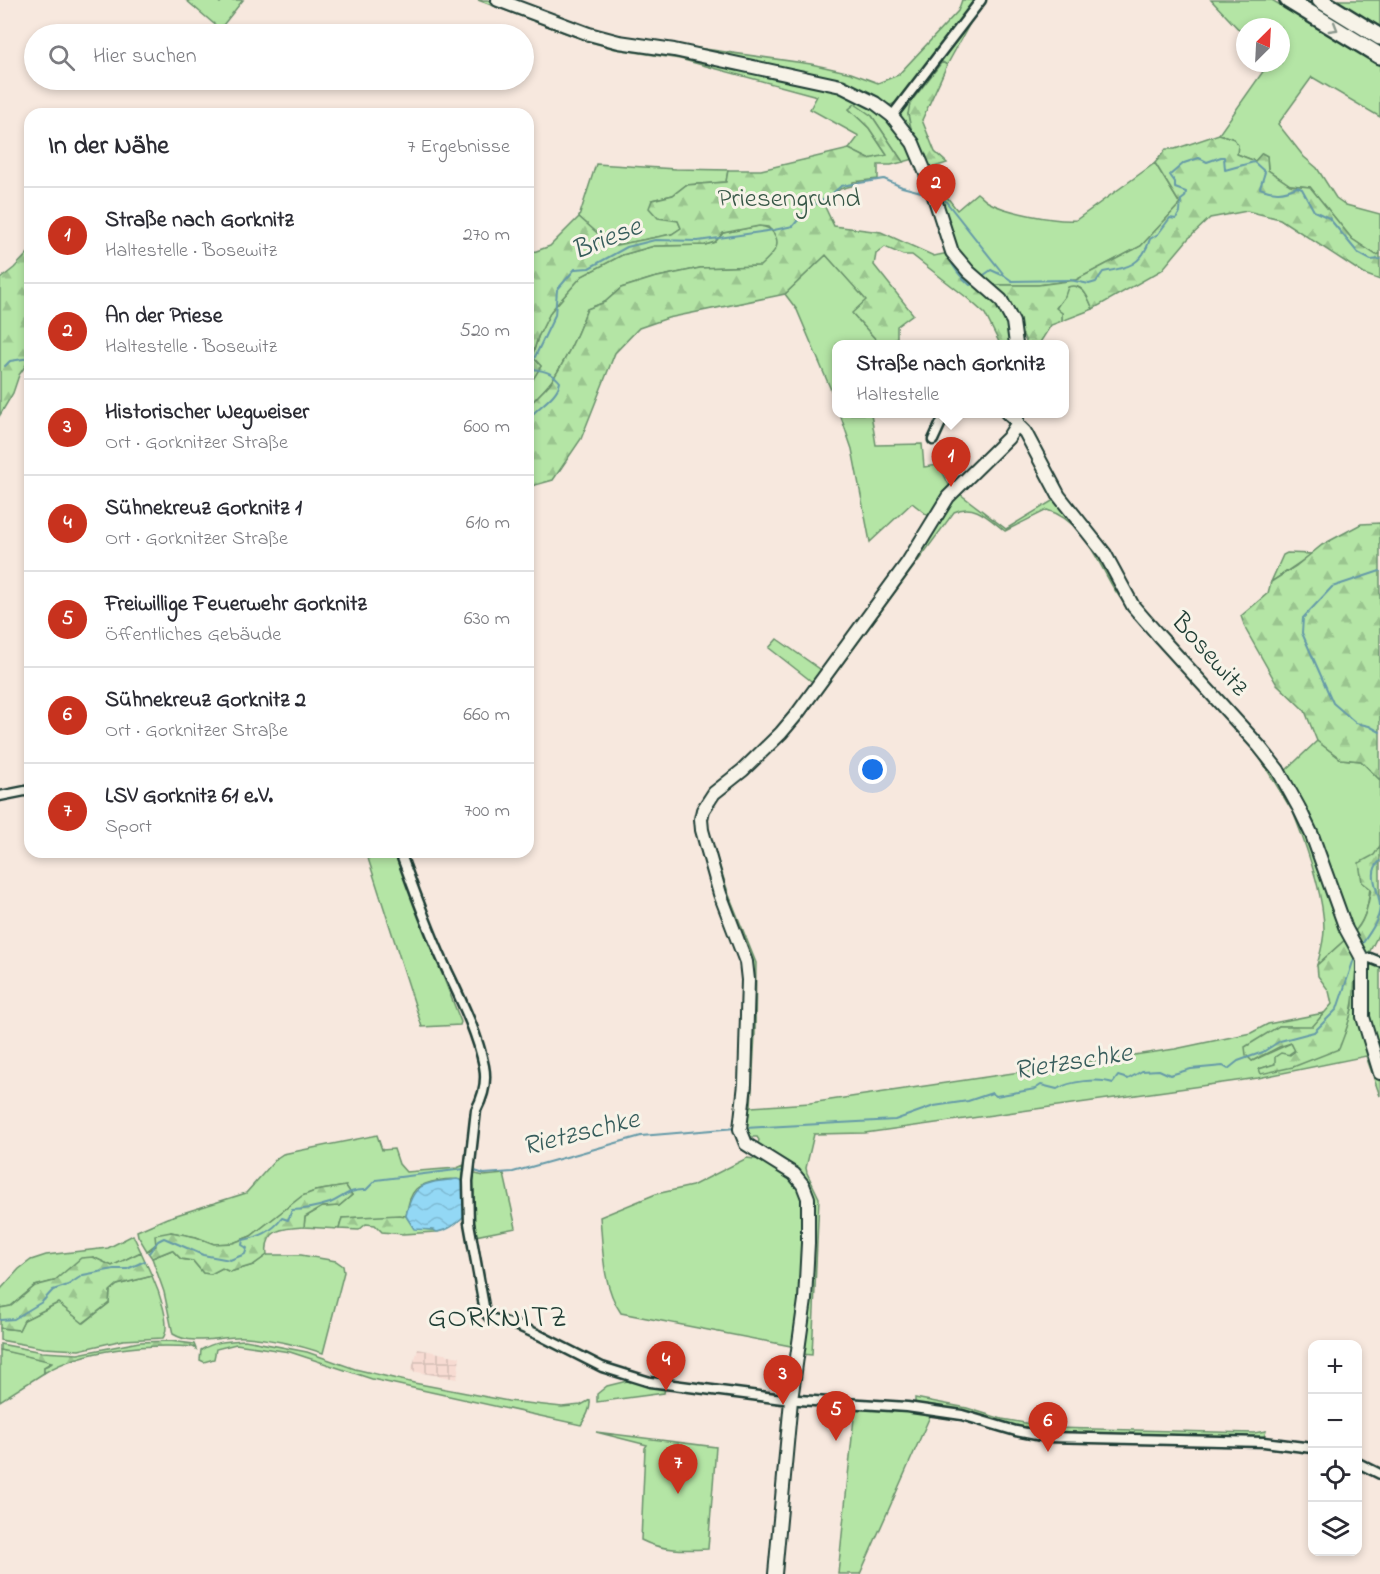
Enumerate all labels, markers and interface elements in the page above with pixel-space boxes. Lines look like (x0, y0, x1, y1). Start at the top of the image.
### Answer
north arrow (1236, 18, 1290, 72)
one-way arrow (1328, 21, 1338, 33)
search box (24, 24, 534, 90)
icon: search (45, 41, 78, 74)
text: Hier suchen (93, 41, 197, 73)
text: In der Nähe (48, 128, 169, 166)
text: 7 Ergebnisse (407, 133, 510, 162)
pin: 2 (916, 164, 956, 214)
park label: Priesengrund (718, 180, 860, 219)
text: Straße nach Gorknitz (105, 205, 294, 237)
water label: Briese (566, 207, 649, 272)
text: 1 (64, 221, 71, 250)
text: 270 m (463, 221, 510, 250)
text: Haltestelle · Bosewitz (105, 237, 277, 266)
text: An der Priese (105, 301, 223, 333)
text: 2 (63, 317, 72, 346)
text: 520 m (459, 317, 510, 346)
text: Haltestelle · Bosewitz (105, 333, 277, 362)
popup (832, 340, 1069, 418)
text: Straße nach Gorknitz (856, 349, 1045, 381)
text: Haltestelle (856, 381, 939, 410)
text: Historischer Wegweiser (105, 397, 309, 429)
text: 3 (63, 413, 72, 442)
text: 600 m (463, 413, 510, 442)
text: Ort · Gorknitzer Straße (105, 429, 288, 458)
pin: 1 (932, 438, 970, 487)
text: Sühnekreuz Gorknitz 1 (105, 493, 302, 525)
text: 4 (63, 509, 72, 538)
text: 610 m (466, 509, 510, 538)
text: Ort · Gorknitzer Straße (105, 525, 288, 554)
text: Freiwillige Feuerwehr Gorknitz (105, 589, 367, 621)
street label: Bosewitz (1160, 604, 1258, 706)
text: 5 (62, 605, 73, 634)
text: 630 m (464, 605, 510, 634)
text: Öffentliches Gebäude (105, 621, 281, 650)
text: Sühnekreuz Gorknitz 2 (105, 685, 306, 717)
text: 6 (63, 701, 72, 730)
text: 660 m (463, 701, 510, 730)
text: Ort · Gorknitzer Straße (105, 717, 288, 746)
your location (858, 755, 887, 784)
text: LSV Gorknitz 61 e.V. (105, 781, 273, 813)
text: 7 (63, 797, 72, 826)
text: 700 m (464, 797, 510, 826)
text: Sport (105, 813, 152, 842)
water label: Rietzschke (1011, 1033, 1136, 1093)
water label: Rietzschke (518, 1099, 645, 1168)
district label: GORKNITZ (428, 1297, 568, 1341)
map controls (1308, 1340, 1362, 1556)
button: + (1308, 1340, 1362, 1394)
pin: 4 (646, 1342, 686, 1391)
pin: 3 (764, 1356, 802, 1405)
pin: 5 (816, 1392, 856, 1441)
button: − (1308, 1394, 1362, 1448)
pin: 6 (1028, 1402, 1068, 1452)
pin: 7 (658, 1444, 698, 1494)
button: locate (1308, 1448, 1362, 1502)
button: layers (1308, 1502, 1362, 1556)

